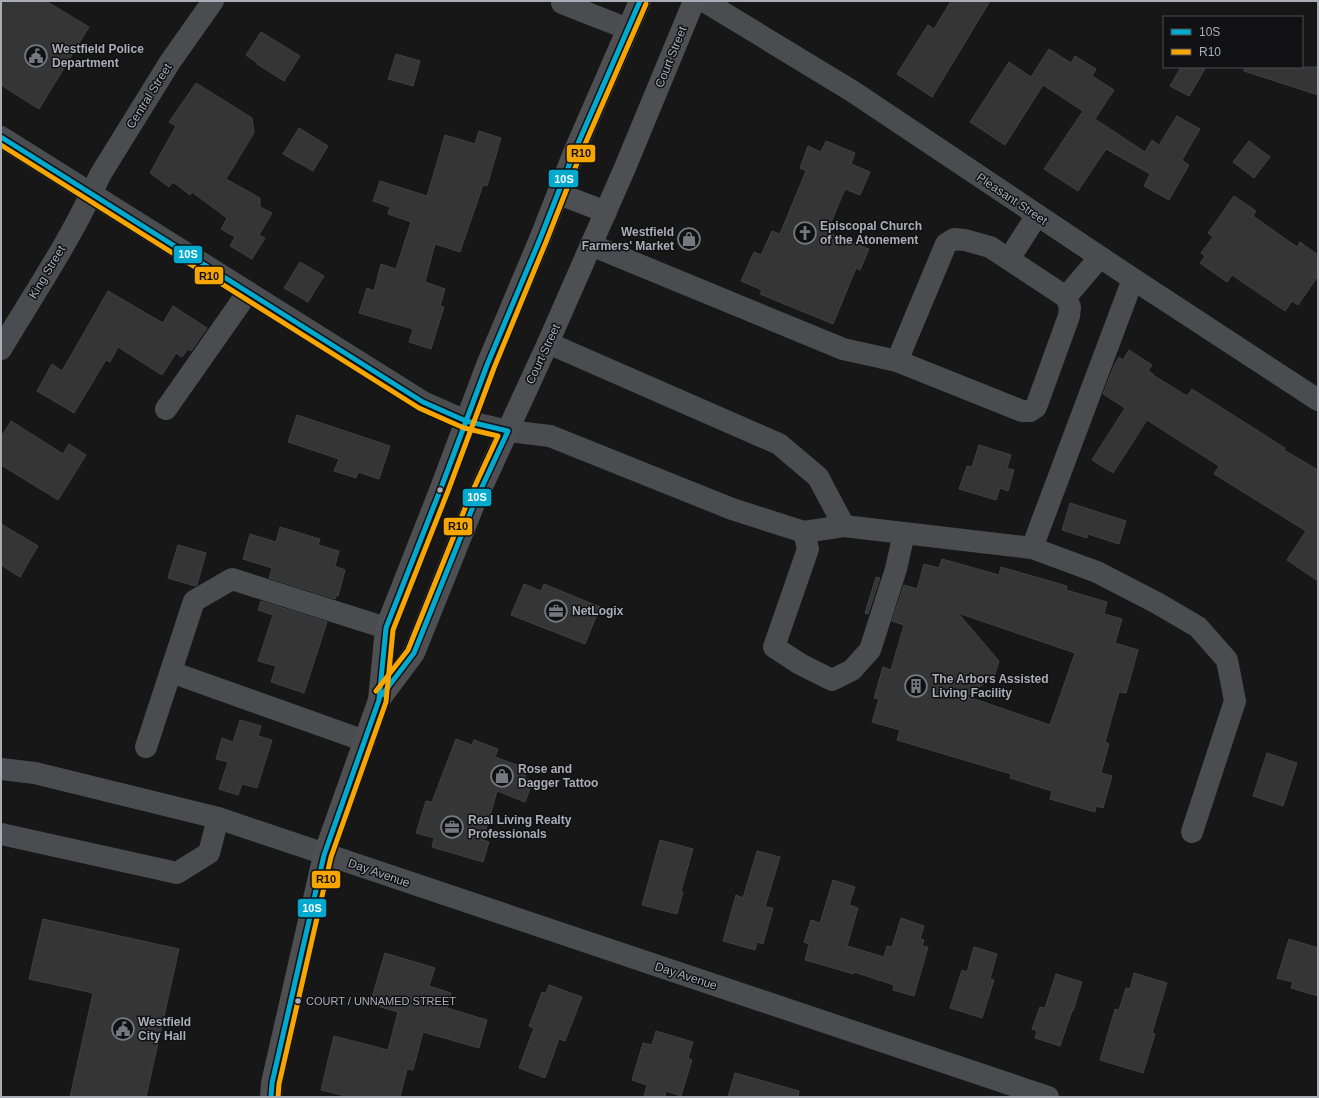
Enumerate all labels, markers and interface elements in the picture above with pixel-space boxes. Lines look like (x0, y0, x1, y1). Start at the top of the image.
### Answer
legend (1163, 16, 1303, 68)
street label: Court Street (652, 24, 690, 90)
text: 10S (1199, 25, 1220, 39)
place label: Westfield Police Department (52, 42, 144, 70)
public building icon: Westfield Police Department (23, 43, 49, 69)
text: R10 (1199, 45, 1221, 59)
street label: Central Street (123, 60, 175, 131)
line badge: R10 (566, 144, 596, 163)
text: R10 (571, 147, 591, 159)
line badge: 10S (548, 169, 579, 188)
street label: Pleasant Street (974, 170, 1050, 228)
text: 10S (554, 173, 574, 185)
place label: Episcopal Church of the Atonement (820, 219, 922, 247)
church icon: Episcopal Church of the Atonement (792, 220, 818, 246)
place label: Westfield Farmers' Market (582, 225, 674, 253)
shop icon: Westfield Farmers' Market (676, 226, 702, 252)
street label: King Street (26, 242, 69, 301)
line badge: 10S (173, 245, 203, 264)
text: 10S (178, 248, 198, 260)
line badge: R10 (194, 266, 224, 285)
text: R10 (199, 270, 219, 282)
street label: Court Street (523, 321, 563, 386)
unlabelled marker (435, 485, 445, 495)
line badge: 10S (462, 488, 492, 507)
text: 10S (467, 491, 487, 503)
line badge: R10 (443, 517, 473, 536)
text: R10 (448, 520, 468, 532)
office icon: NetLogix (543, 598, 569, 624)
place label: NetLogix (572, 604, 624, 618)
place label: The Arbors Assisted Living Facility (932, 672, 1048, 700)
building icon: The Arbors Assisted Living Facility (903, 673, 929, 699)
place label: Rose and Dagger Tattoo (518, 762, 598, 790)
shop icon: Rose and Dagger Tattoo (489, 763, 515, 789)
place label: Real Living Realty Professionals (468, 813, 572, 841)
office icon: Real Living Realty Professionals (439, 814, 465, 840)
street label: Day Avenue (346, 856, 412, 890)
line badge: R10 (311, 870, 341, 889)
text: R10 (316, 873, 336, 885)
line badge: 10S (297, 898, 327, 918)
text: 10S (302, 902, 322, 914)
street label: Day Avenue (653, 959, 719, 993)
place label: COURT / UNNAMED STREET (306, 995, 456, 1007)
marker: COURT / UNNAMED STREET (293, 996, 303, 1006)
place label: Westfield City Hall (138, 1015, 191, 1043)
public building icon: Westfield City Hall (110, 1016, 136, 1042)

